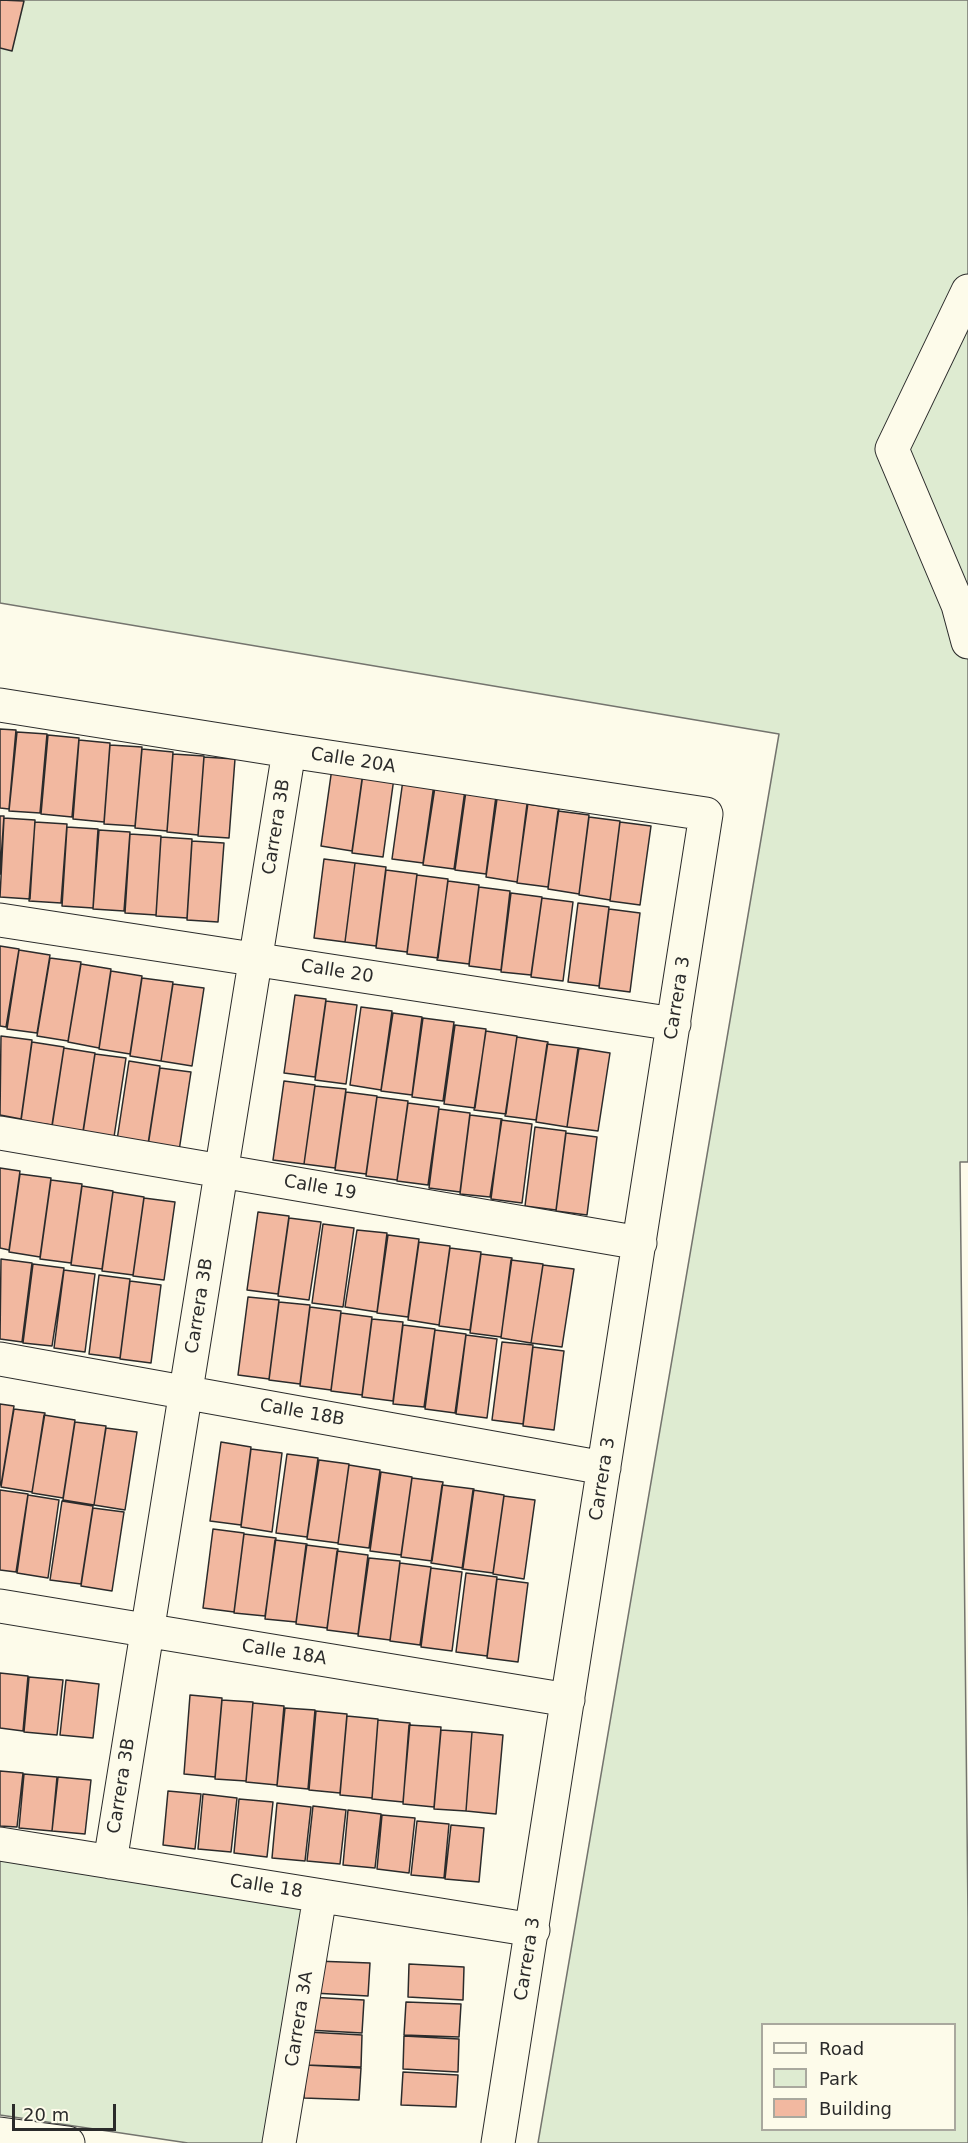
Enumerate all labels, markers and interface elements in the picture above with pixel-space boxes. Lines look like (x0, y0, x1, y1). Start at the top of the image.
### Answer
street label: Calle 20A (309, 744, 397, 778)
street label: Carrera 3B (259, 778, 295, 876)
street label: Carrera 3 (661, 955, 695, 1041)
street label: Calle 20 (299, 956, 375, 988)
street label: Calle 19 (282, 1171, 358, 1205)
street label: Carrera 3B (182, 1257, 218, 1355)
street label: Calle 18B (258, 1395, 346, 1431)
street label: Carrera 3 (586, 1436, 620, 1522)
street label: Calle 18A (240, 1636, 328, 1670)
street label: Carrera 3B (104, 1737, 140, 1835)
street label: Calle 18 (228, 1871, 304, 1903)
street label: Carrera 3 (511, 1916, 545, 2002)
street label: Carrera 3A (282, 1970, 318, 2068)
legend (761, 2023, 956, 2131)
text: Road (819, 2038, 864, 2059)
text: Park (819, 2068, 858, 2089)
scale bar (15, 2092, 118, 2130)
text: Building (819, 2098, 892, 2119)
text: 20 m (23, 2104, 69, 2125)

